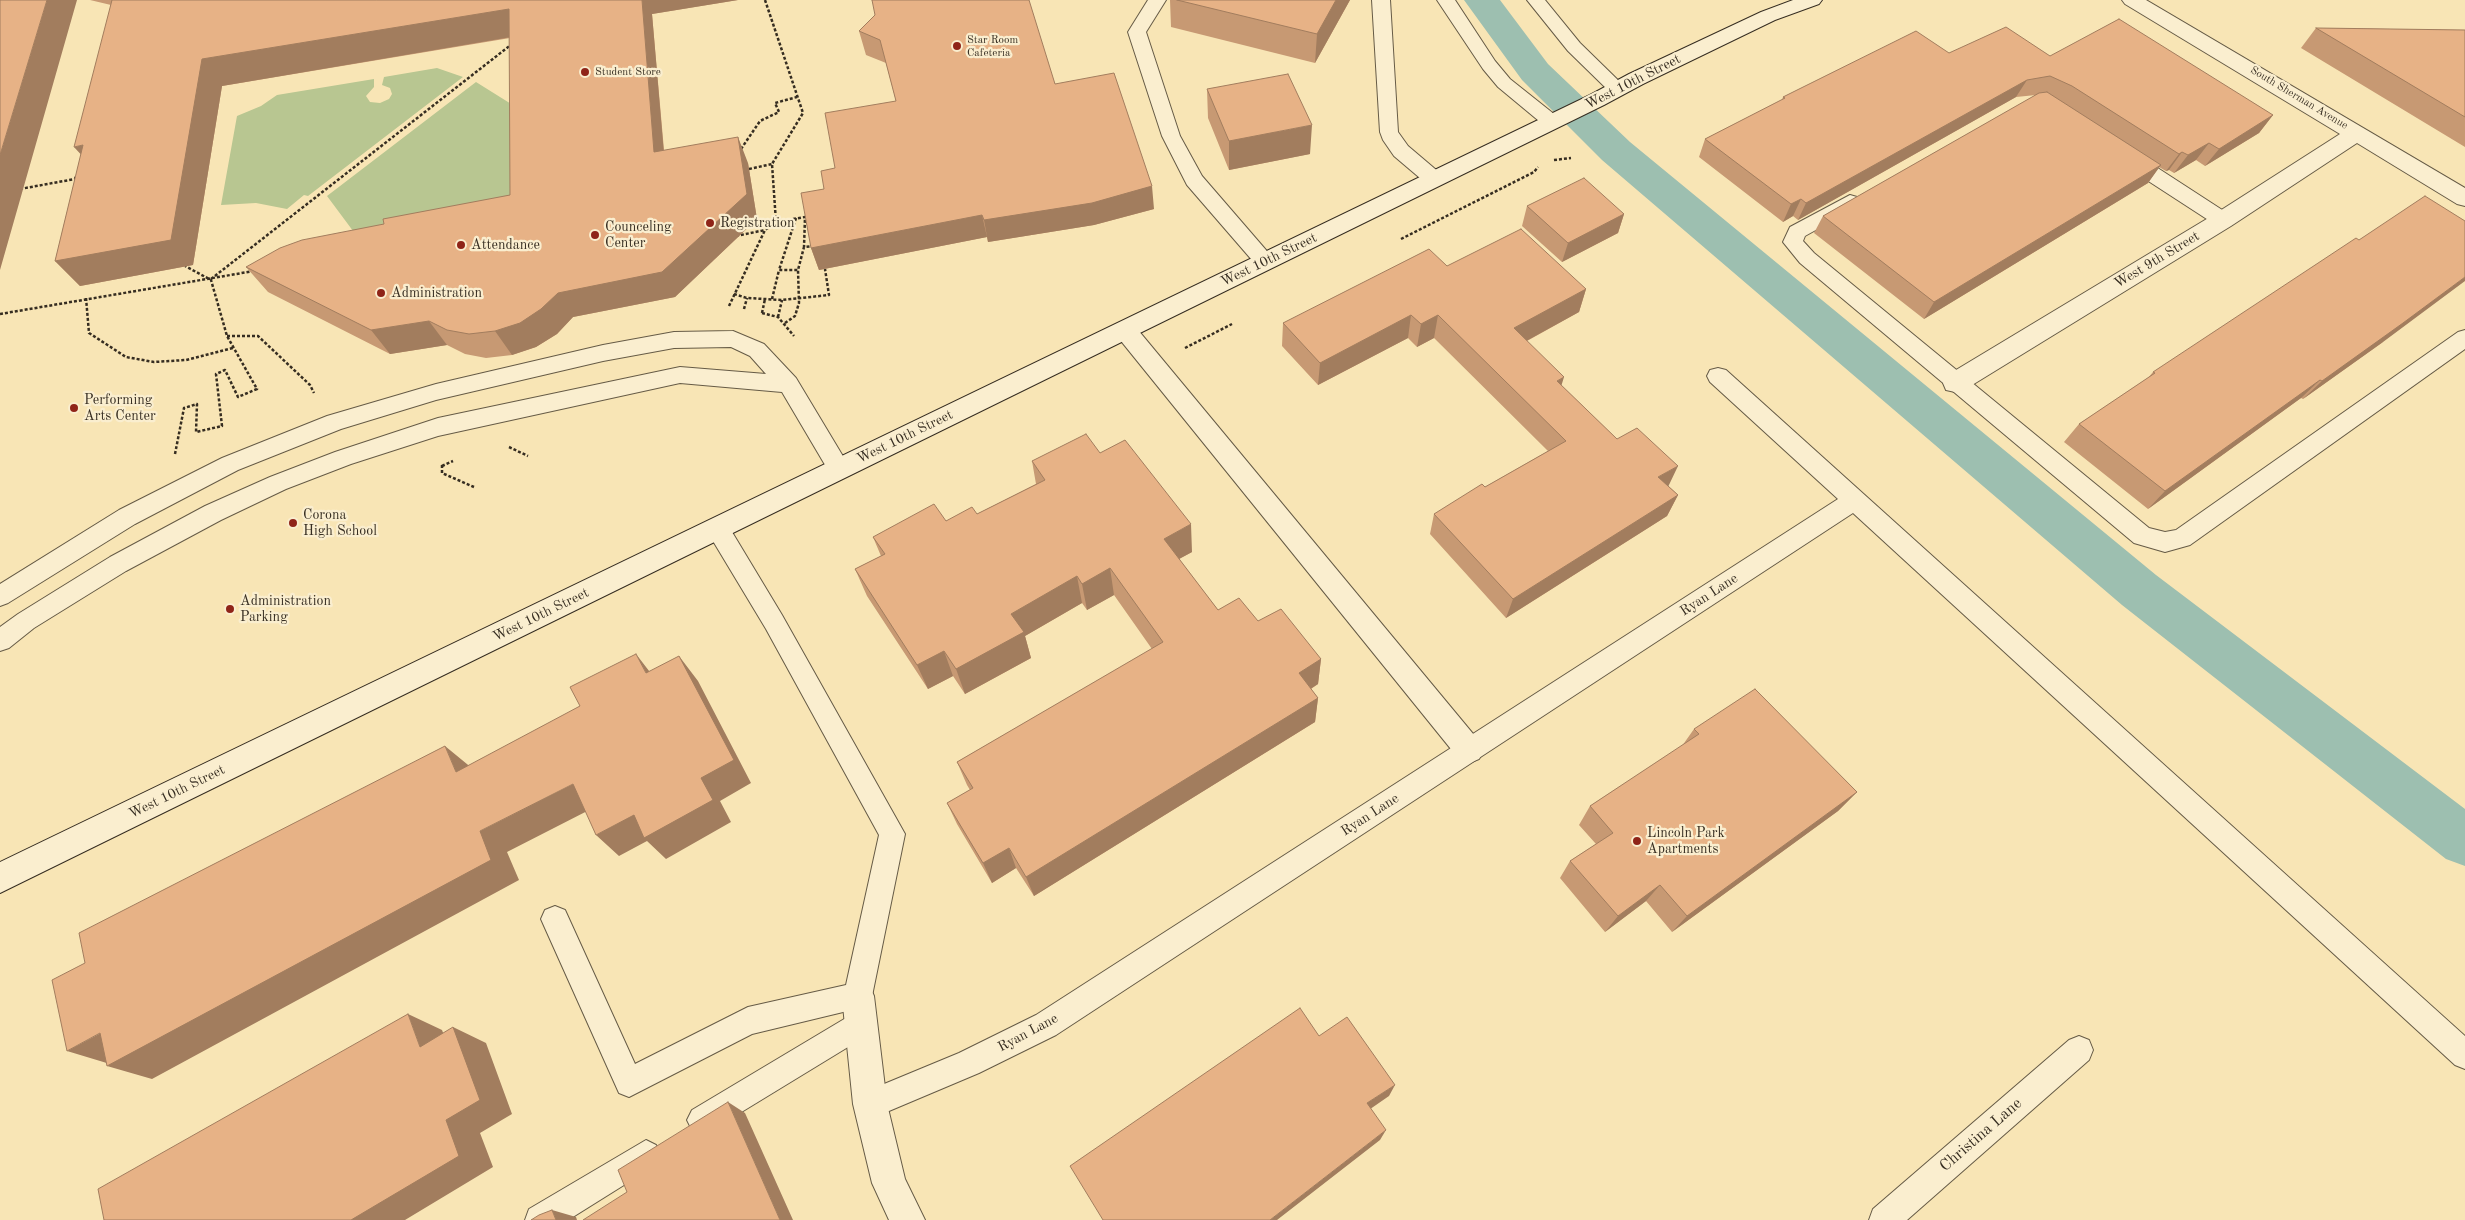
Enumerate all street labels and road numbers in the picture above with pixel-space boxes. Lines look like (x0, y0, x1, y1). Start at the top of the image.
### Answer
street label: West 10th Street (1583, 51, 1683, 113)
street label: South Sherman Avenue (2248, 64, 2350, 132)
street label: West 9th Street (2111, 228, 2203, 292)
street label: West 10th Street (1218, 229, 1320, 291)
street label: West 10th Street (854, 406, 956, 468)
street label: Ryan Lane (1677, 570, 1741, 620)
street label: West 10th Street (490, 584, 592, 646)
street label: West 10th Street (126, 761, 228, 823)
street label: Ryan Lane (1338, 790, 1402, 840)
street label: Ryan Lane (995, 1010, 1061, 1056)
street label: Christina Lane (1936, 1094, 2026, 1176)

